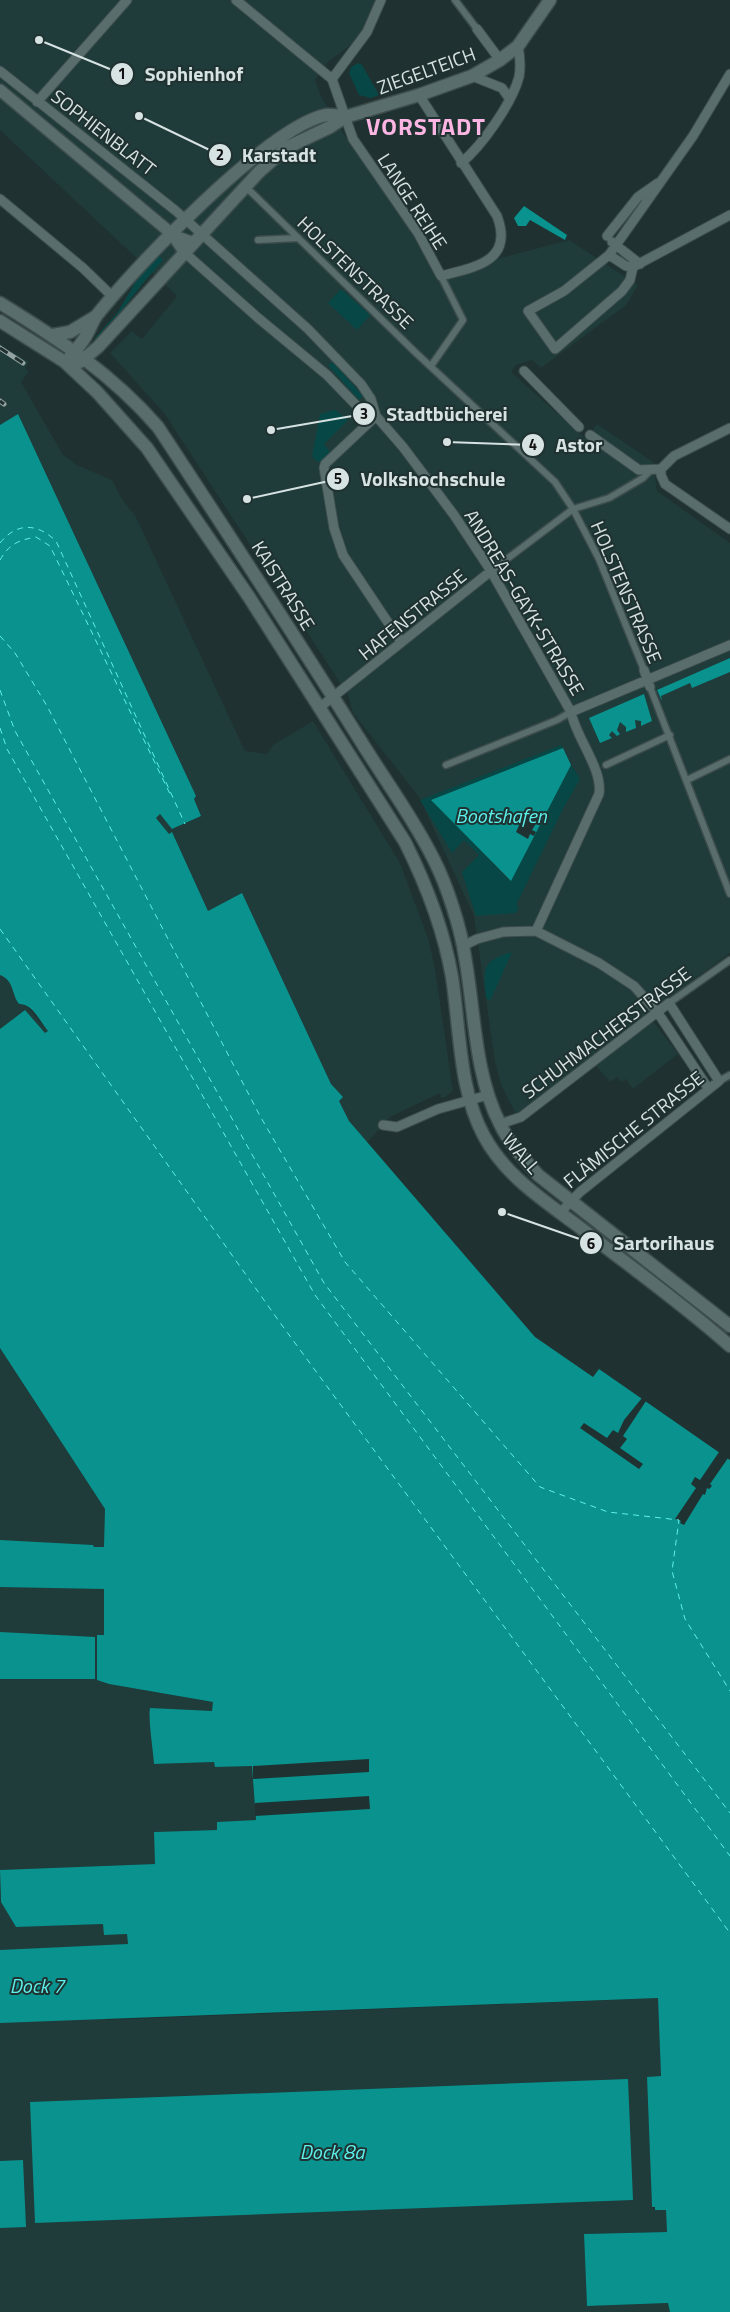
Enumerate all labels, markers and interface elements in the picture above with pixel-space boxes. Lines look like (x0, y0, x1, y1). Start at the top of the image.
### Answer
street label: ZIEGELTEICH (373, 39, 479, 101)
callout: Sophienhof (109, 56, 253, 91)
text: Sophienhof (145, 58, 243, 89)
text: 1 (118, 62, 126, 85)
street label: SOPHIENBLATT (45, 82, 163, 182)
district label: VORSTADT (366, 108, 486, 144)
callout: Karstadt (207, 137, 327, 172)
text: Karstadt (242, 139, 316, 170)
text: 2 (216, 143, 224, 166)
street label: LANGE REIHE (371, 147, 455, 255)
street label: HOLSTENSTRASSE (291, 209, 421, 335)
callout: Stadtbücherei (351, 396, 518, 431)
text: Stadtbücherei (386, 398, 508, 429)
text: 3 (360, 402, 368, 425)
callout: Astor (521, 428, 613, 463)
text: Astor (556, 429, 603, 460)
text: 4 (529, 433, 537, 456)
callout: Volkshochschule (326, 462, 516, 497)
text: Volkshochschule (360, 463, 506, 494)
text: 5 (334, 467, 342, 490)
street label: ANDREAS-GAYK-STRASSE (458, 503, 592, 701)
street label: HOLSTENSTRASSE (584, 516, 670, 668)
street label: KAISTRASSE (245, 535, 323, 635)
street label: HAFENSTRASSE (352, 561, 472, 667)
water label: Bootshafen (455, 800, 548, 831)
street label: SCHUHMACHERSTRASSE (515, 959, 697, 1105)
street label: FLÄMISCHE STRASSE (557, 1063, 709, 1195)
street label: WALL (496, 1126, 548, 1180)
callout: Sartorihaus (579, 1226, 724, 1261)
text: Sartorihaus (614, 1227, 714, 1258)
text: 6 (587, 1232, 595, 1255)
water label: Dock 7 (10, 1970, 66, 2001)
water label: Dock 8a (300, 2136, 365, 2167)

